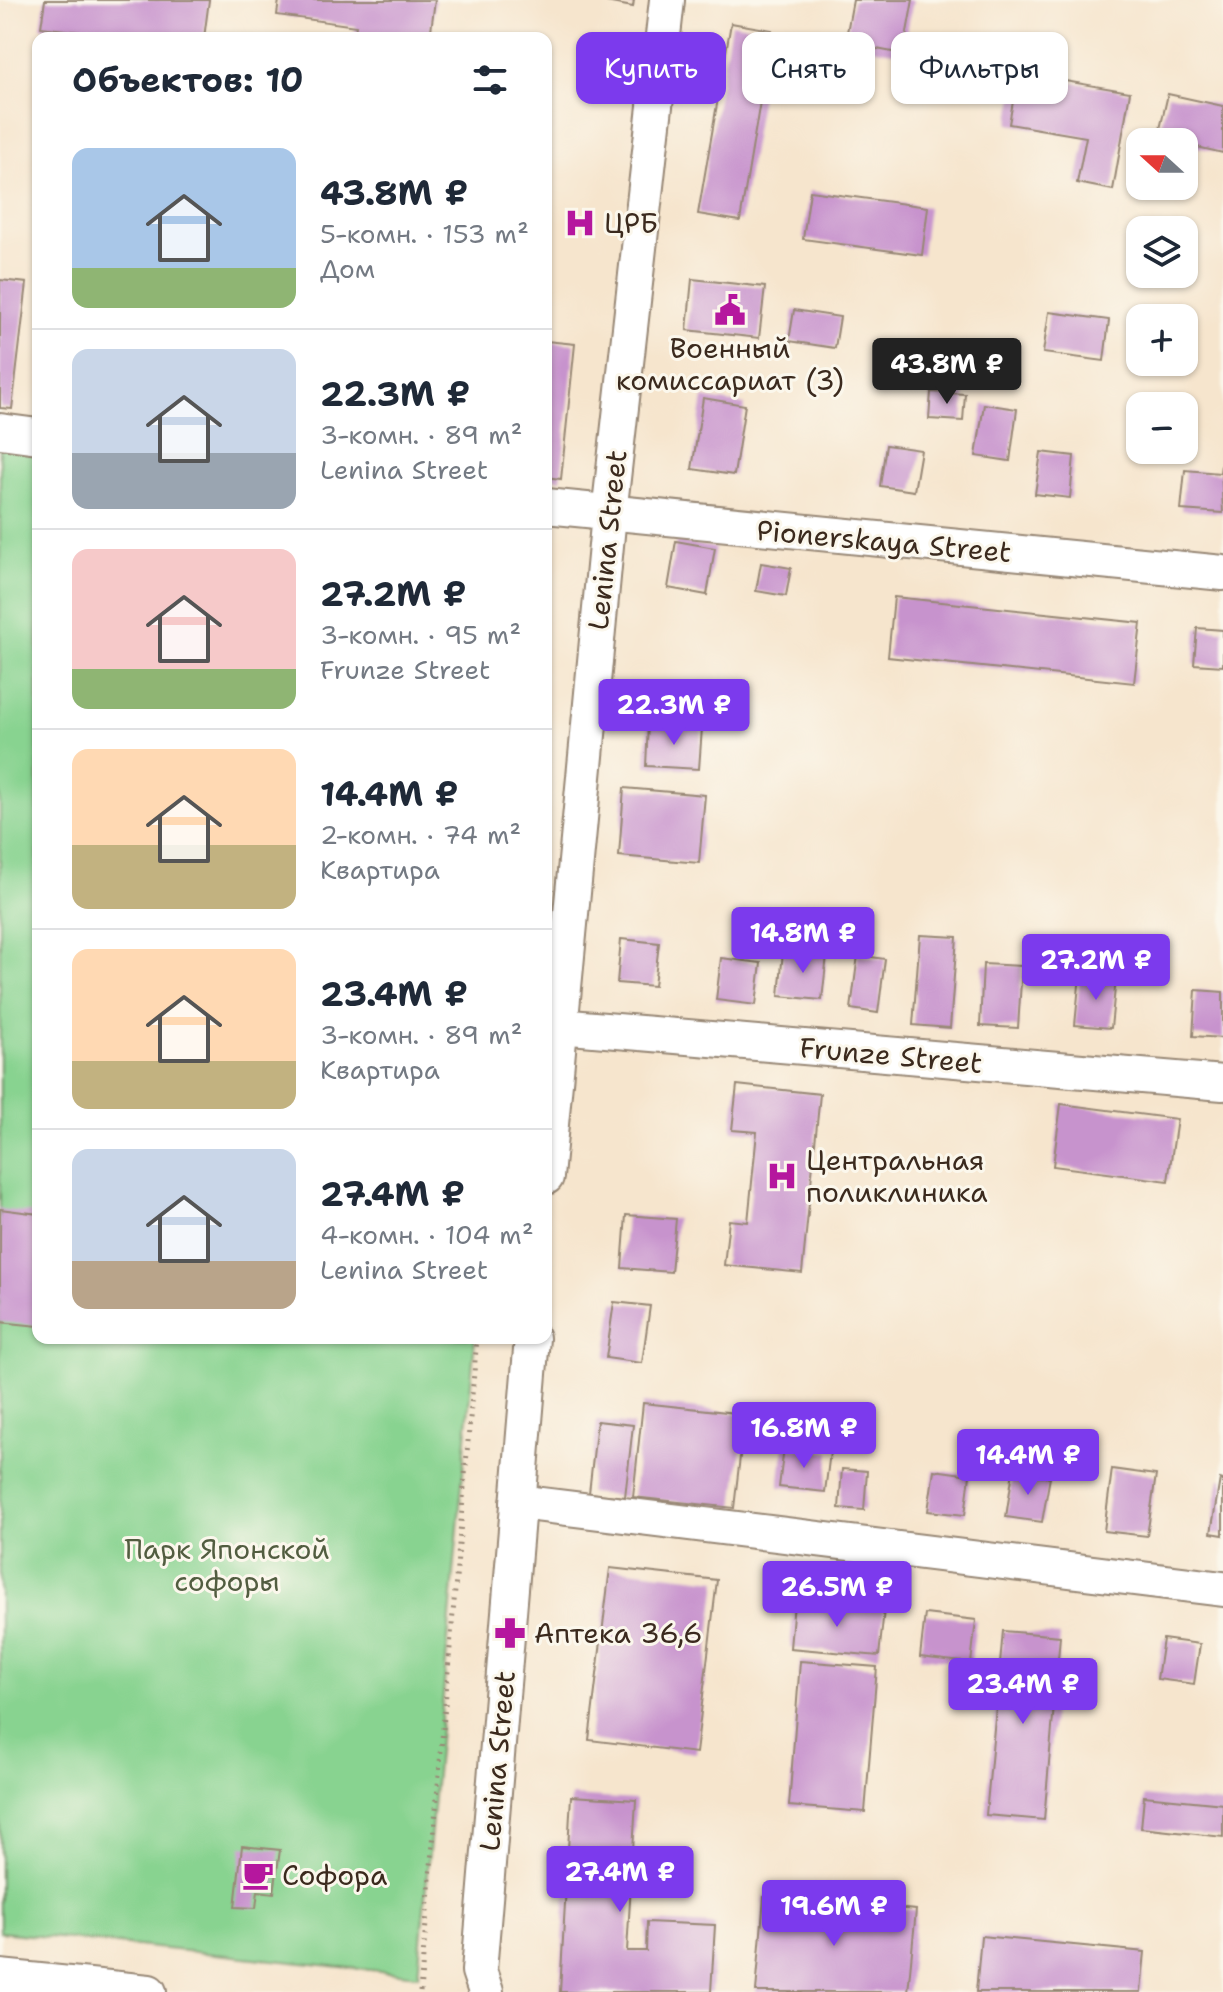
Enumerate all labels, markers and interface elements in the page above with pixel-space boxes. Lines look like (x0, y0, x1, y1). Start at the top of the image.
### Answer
chip: Купить (576, 32, 726, 104)
chip: Снять (742, 32, 875, 104)
chip: Фильтры (891, 32, 1068, 104)
text: Объектов: 10 (72, 57, 304, 103)
icon: filters (468, 58, 512, 102)
north arrow (1126, 128, 1198, 200)
map controls (1126, 128, 1198, 464)
text: 43.8M ₽ (320, 170, 468, 216)
icon: home (136, 180, 232, 276)
place label: ЦРБ (604, 204, 658, 242)
hospital icon: ЦРБ (563, 206, 597, 240)
text: 5-комн. · 153 m² (320, 216, 529, 251)
button: layers (1126, 216, 1198, 288)
text: Дом (320, 251, 375, 286)
public building icon: Военный комиссариат (3) (713, 293, 747, 327)
button: + (1126, 304, 1198, 376)
place label: Военный комиссариат (3) (616, 329, 844, 399)
pin: 43.8M ₽ (873, 338, 1021, 406)
text: 43.8M ₽ (890, 346, 1004, 381)
text: 22.3M ₽ (320, 371, 470, 417)
icon: home (136, 381, 232, 477)
button: − (1126, 392, 1198, 464)
text: 3-комн. · 89 m² (320, 417, 523, 452)
street label: Lenina Street (579, 448, 635, 632)
text: Lenina Street (320, 452, 488, 487)
street label: Pionerskaya Street (755, 511, 1013, 571)
text: 27.2M ₽ (320, 571, 467, 617)
icon: home (136, 581, 232, 677)
text: 3-комн. · 95 m² (320, 617, 521, 652)
text: Frunze Street (320, 652, 490, 687)
pin: 22.3M ₽ (600, 679, 748, 747)
text: 22.3M ₽ (617, 687, 732, 722)
text: 14.4M ₽ (320, 771, 459, 817)
icon: home (136, 781, 232, 877)
text: 2-комн. · 74 m² (320, 817, 521, 852)
text: Квартира (320, 852, 440, 887)
pin: 14.8M ₽ (729, 907, 877, 975)
text: 14.8M ₽ (749, 915, 857, 950)
pin: 27.2M ₽ (1022, 934, 1170, 1002)
text: 27.2M ₽ (1040, 942, 1152, 977)
text: 23.4M ₽ (320, 971, 468, 1017)
icon: home (136, 981, 232, 1077)
text: 3-комн. · 89 m² (320, 1017, 523, 1052)
street label: Frunze Street (798, 1028, 984, 1082)
text: Квартира (320, 1052, 440, 1087)
place label: Центральная поликлиника (806, 1141, 988, 1211)
hospital icon: Центральная поликлиника (765, 1159, 799, 1193)
text: 27.4M ₽ (320, 1171, 465, 1217)
icon: home (136, 1181, 232, 1277)
text: 4-комн. · 104 m² (320, 1217, 534, 1252)
text: Lenina Street (320, 1252, 488, 1287)
pin: 16.8M ₽ (730, 1402, 878, 1470)
text: 16.8M ₽ (750, 1410, 858, 1445)
pin: 14.4M ₽ (954, 1429, 1102, 1497)
text: 14.4M ₽ (975, 1437, 1081, 1472)
park label: Парк Японской софоры (124, 1530, 330, 1600)
pin: 26.5M ₽ (763, 1561, 911, 1629)
text: 26.5M ₽ (781, 1569, 893, 1604)
place label: Аптека 36,6 (534, 1614, 703, 1652)
pharmacy icon: Аптека 36,6 (493, 1616, 527, 1650)
pin: 23.4M ₽ (949, 1658, 1097, 1726)
text: 23.4M ₽ (966, 1666, 1080, 1701)
street label: Lenina Street (470, 1669, 524, 1853)
pin: 27.4M ₽ (546, 1846, 694, 1914)
text: 27.4M ₽ (565, 1854, 675, 1889)
place label: Софора (282, 1856, 388, 1894)
cafe icon: Софора (241, 1858, 275, 1892)
pin: 19.6M ₽ (760, 1880, 908, 1948)
text: 19.6M ₽ (780, 1888, 888, 1923)

